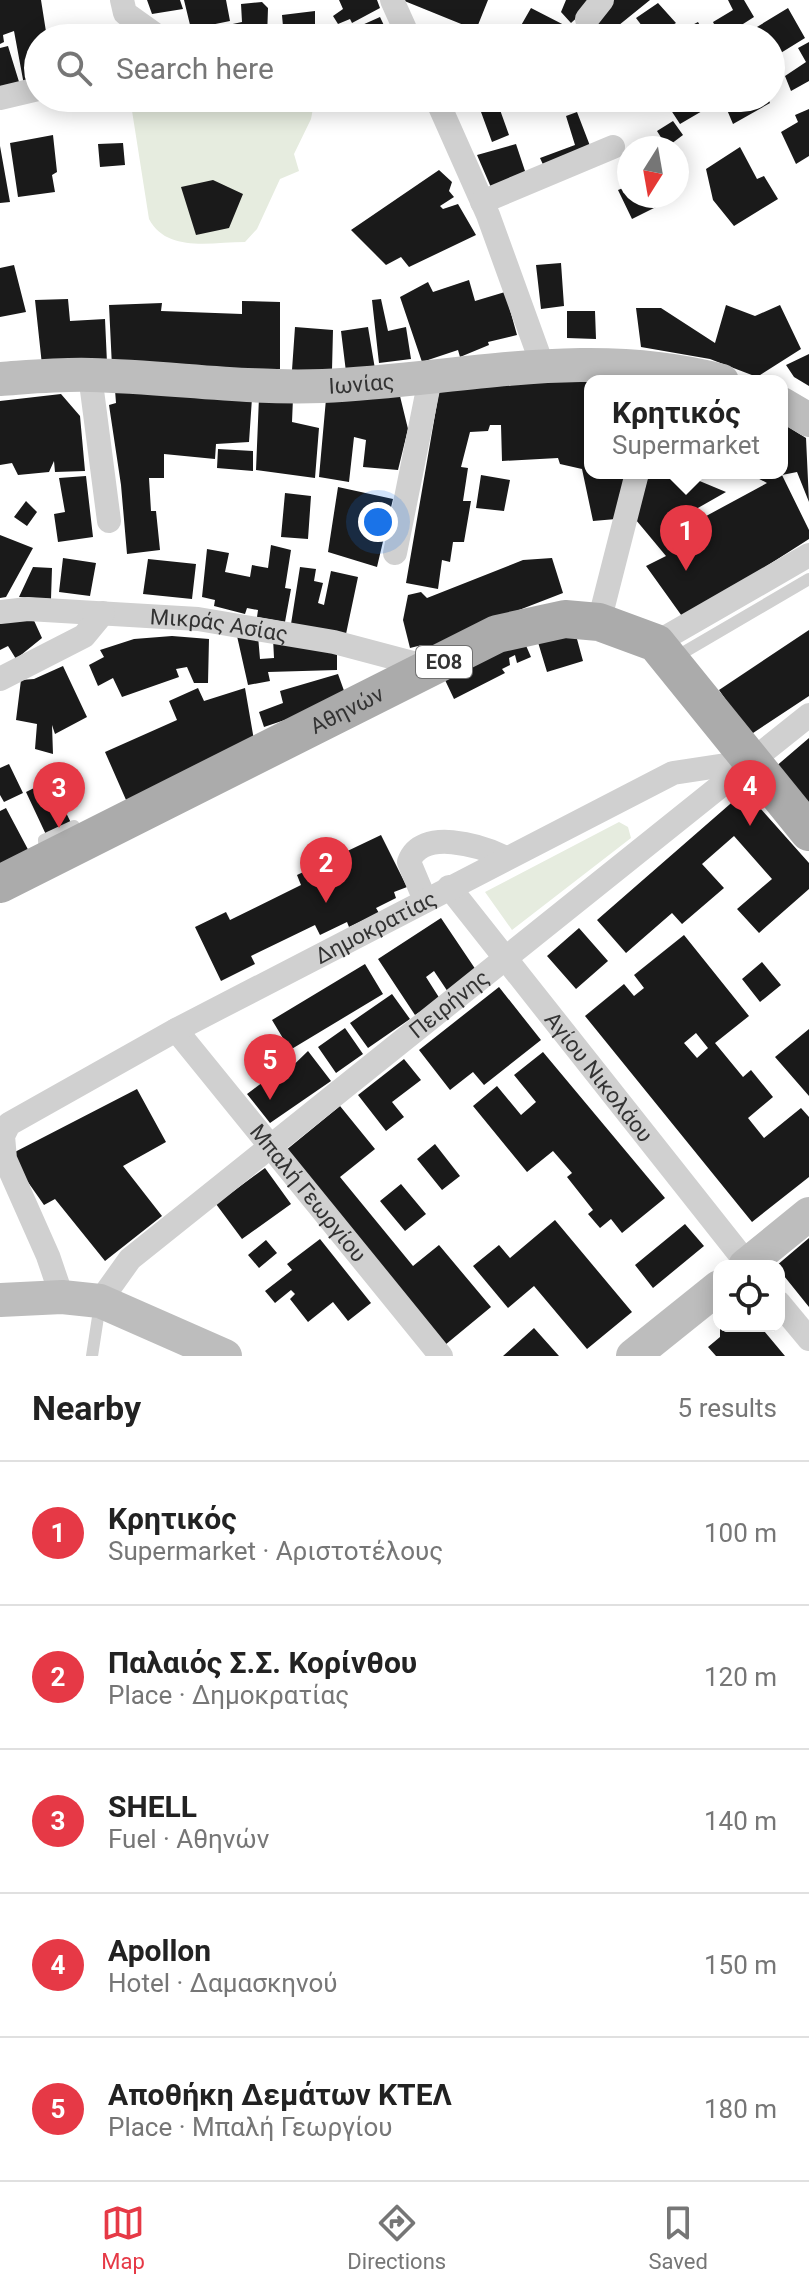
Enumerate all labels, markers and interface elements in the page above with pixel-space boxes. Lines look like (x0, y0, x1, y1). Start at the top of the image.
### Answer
search box (24, 24, 785, 112)
icon: search (52, 46, 96, 90)
text: Search here (116, 51, 274, 86)
north arrow (617, 136, 689, 208)
street label: Ιωνίας (328, 369, 396, 399)
popup (584, 375, 788, 479)
text: Κρητικός (612, 395, 741, 430)
text: Supermarket (612, 430, 760, 460)
your location (358, 502, 398, 542)
pin: 1 (660, 505, 712, 571)
street label: Μικράς Ασίας (149, 604, 290, 647)
road number: ΕΟ8 (416, 646, 472, 678)
street label: Αθηνών (306, 681, 388, 739)
pin: 4 (724, 760, 776, 826)
pin: 3 (33, 762, 85, 828)
pin: 2 (300, 837, 352, 903)
street label: Δημοκρατίας (311, 886, 440, 969)
street label: Πειρήνης (404, 965, 494, 1043)
street label: Αγίου Νικολάου (540, 1007, 658, 1147)
pin: 5 (244, 1034, 296, 1100)
street label: Μπαλή Γεωργίου (245, 1119, 371, 1267)
map controls (713, 1260, 785, 1332)
button: locate (713, 1260, 785, 1332)
text: Nearby (32, 1388, 141, 1428)
text: 5 results (678, 1393, 777, 1423)
text: Κρητικός (108, 1501, 237, 1536)
text: 1 (51, 1518, 65, 1548)
text: 100 m (704, 1518, 777, 1548)
text: Supermarket · Αριστοτέλους (108, 1536, 443, 1566)
text: Παλαιός Σ.Σ. Κορίνθου (108, 1645, 417, 1680)
text: 2 (51, 1662, 65, 1692)
text: 120 m (704, 1662, 777, 1692)
text: Place · Δημοκρατίας (108, 1680, 349, 1710)
text: SHELL (108, 1789, 197, 1824)
text: 3 (51, 1806, 65, 1836)
text: 140 m (704, 1806, 777, 1836)
text: Fuel · Αθηνών (108, 1824, 269, 1854)
text: Apollon (108, 1933, 211, 1968)
text: 4 (51, 1950, 65, 1980)
text: 150 m (704, 1950, 777, 1980)
text: Hotel · Δαμασκηνού (108, 1968, 338, 1998)
text: Αποθήκη Δεμάτων ΚΤΕΛ (108, 2077, 452, 2112)
text: 5 (51, 2094, 65, 2124)
text: 180 m (704, 2094, 777, 2124)
text: Place · Μπαλή Γεωργίου (108, 2112, 393, 2142)
tab: Map (101, 2201, 145, 2274)
tab: Directions (347, 2201, 446, 2274)
tab: Saved (648, 2201, 708, 2274)

